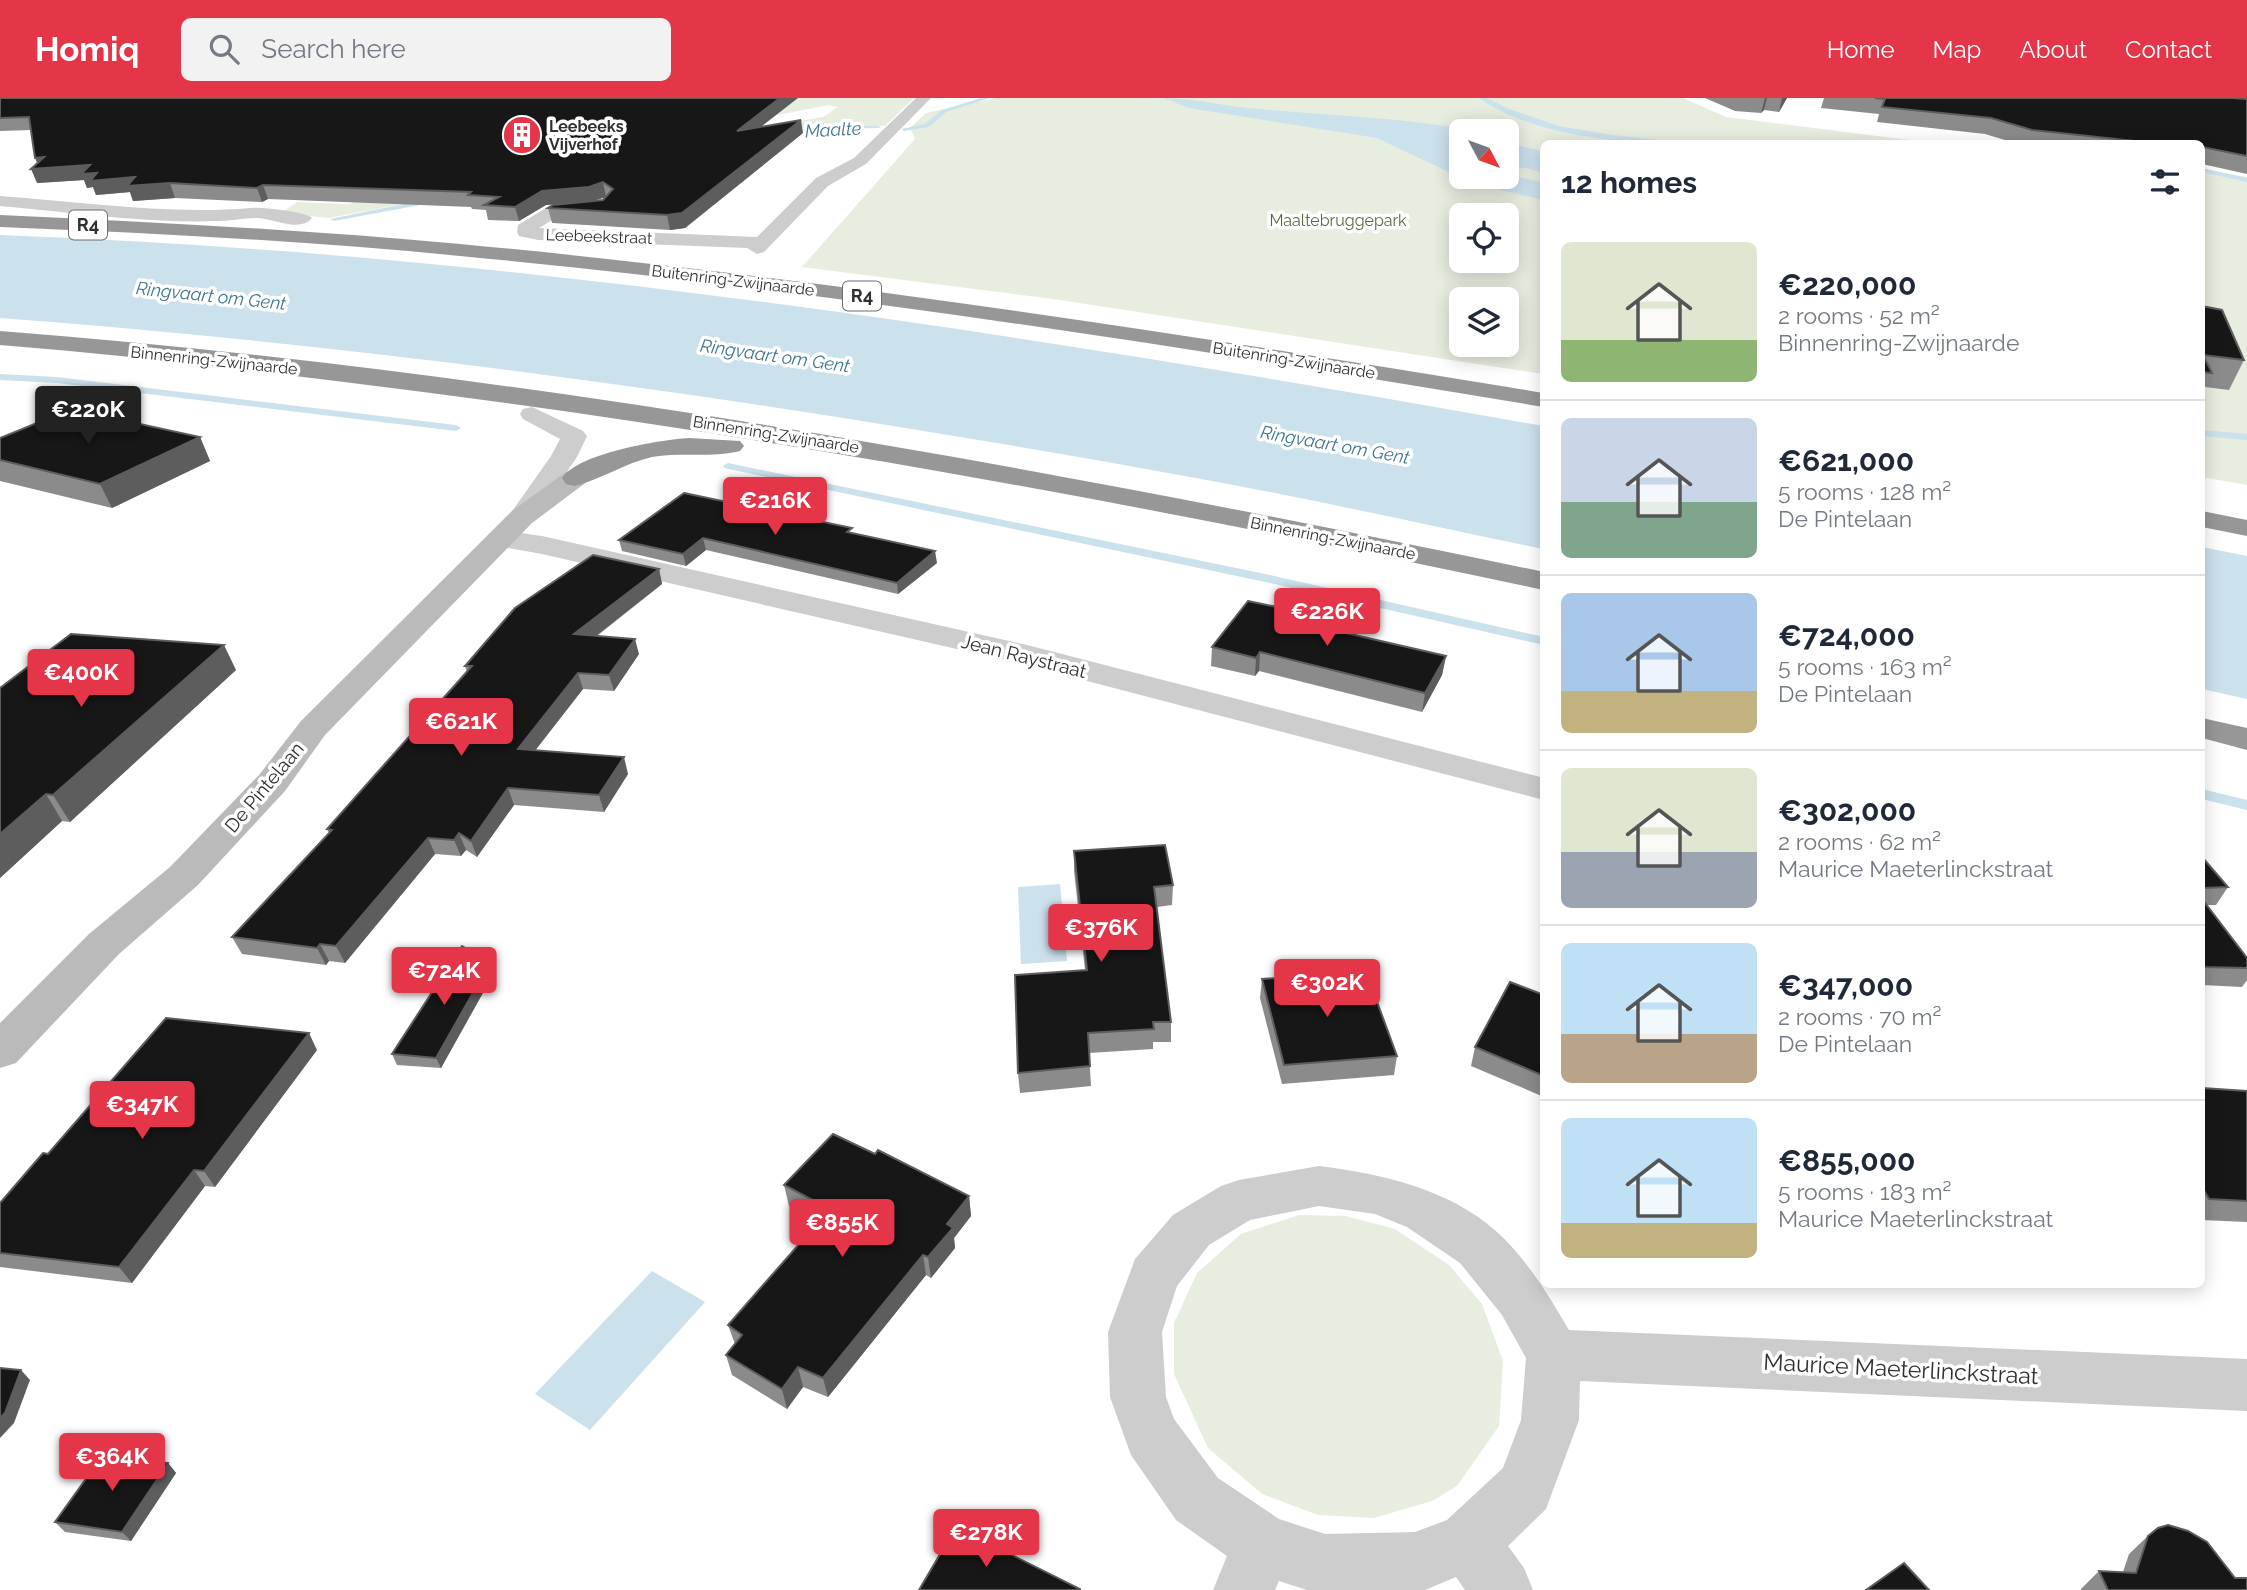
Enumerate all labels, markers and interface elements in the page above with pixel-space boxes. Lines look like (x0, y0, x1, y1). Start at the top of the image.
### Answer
search box (181, 18, 671, 81)
text: Homiq (35, 30, 139, 69)
icon: search (205, 30, 243, 68)
text: Search here (261, 34, 406, 64)
text: Home (1827, 35, 1895, 64)
text: Map (1933, 35, 1981, 64)
text: About (2019, 35, 2087, 64)
text: Contact (2125, 35, 2212, 64)
building icon: Leebeeks Vijverhof (501, 114, 543, 156)
place label: Leebeeks Vijverhof (549, 117, 624, 154)
water label: Maalte (804, 118, 862, 141)
north arrow (1449, 119, 1519, 189)
map controls (1449, 119, 1519, 357)
icon: filters (2146, 163, 2184, 201)
text: 12 homes (1561, 165, 1697, 200)
button: locate (1449, 203, 1519, 273)
road number: R4 (69, 210, 107, 240)
park label: Maaltebruggepark (1269, 211, 1407, 230)
street label: Leebeekstraat (545, 225, 653, 248)
street label: Buitenring-Zwijnaarde (650, 261, 815, 300)
text: €220,000 (1778, 267, 1916, 302)
icon: home (1617, 270, 1701, 354)
water label: Ringvaart om Gent (135, 277, 287, 314)
road number: R4 (843, 281, 881, 310)
button: layers (1449, 287, 1519, 357)
text: 2 rooms · 52 m² (1778, 302, 1940, 329)
text: Binnenring-Zwijnaarde (1778, 329, 2019, 356)
water label: Ringvaart om Gent (699, 335, 851, 376)
street label: Buitenring-Zwijnaarde (1211, 338, 1376, 383)
street label: Binnenring-Zwijnaarde (129, 342, 298, 379)
pin: €220K (39, 386, 137, 446)
text: €220K (51, 395, 125, 422)
street label: Binnenring-Zwijnaarde (692, 412, 860, 457)
water label: Ringvaart om Gent (1259, 421, 1411, 468)
text: €621,000 (1778, 443, 1914, 478)
icon: home (1617, 446, 1701, 530)
pin: €216K (726, 478, 824, 537)
text: 5 rooms · 128 m² (1778, 478, 1951, 505)
text: €216K (739, 486, 811, 513)
text: De Pintelaan (1778, 505, 1912, 532)
street label: Binnenring-Zwijnaarde (1249, 513, 1417, 564)
pin: €226K (1278, 588, 1376, 648)
text: €226K (1290, 597, 1364, 624)
text: €724,000 (1778, 618, 1915, 653)
icon: home (1617, 621, 1701, 705)
street label: Jean Raystraat (959, 630, 1089, 682)
pin: €400K (32, 650, 130, 709)
text: 5 rooms · 163 m² (1778, 653, 1952, 680)
text: €400K (43, 658, 119, 685)
text: De Pintelaan (1778, 680, 1912, 707)
pin: €621K (412, 698, 510, 758)
text: €621K (425, 707, 497, 734)
street label: De Pintelaan (220, 737, 308, 837)
text: €302,000 (1778, 793, 1916, 828)
icon: home (1617, 796, 1701, 880)
text: 2 rooms · 62 m² (1778, 828, 1941, 855)
text: Maurice Maeterlinckstraat (1778, 855, 2053, 882)
pin: €376K (1052, 904, 1150, 964)
text: €376K (1064, 913, 1138, 940)
pin: €724K (395, 948, 493, 1007)
text: €724K (408, 956, 480, 983)
pin: €302K (1278, 960, 1376, 1019)
text: €302K (1290, 968, 1364, 995)
text: €347,000 (1778, 968, 1913, 1003)
icon: home (1617, 971, 1701, 1055)
text: 2 rooms · 70 m² (1778, 1003, 1941, 1030)
text: De Pintelaan (1778, 1030, 1912, 1057)
pin: €347K (93, 1082, 191, 1141)
text: €347K (106, 1090, 178, 1117)
text: €855,000 (1778, 1143, 1916, 1178)
icon: home (1617, 1146, 1701, 1230)
text: 5 rooms · 183 m² (1778, 1178, 1952, 1205)
pin: €855K (793, 1200, 891, 1259)
text: Maurice Maeterlinckstraat (1778, 1205, 2053, 1232)
text: €855K (805, 1208, 879, 1235)
street label: Maurice Maeterlinckstraat (1763, 1348, 2039, 1389)
pin: €364K (63, 1434, 161, 1493)
text: €364K (75, 1442, 149, 1469)
pin: €278K (937, 1510, 1035, 1569)
text: €278K (949, 1518, 1023, 1545)

